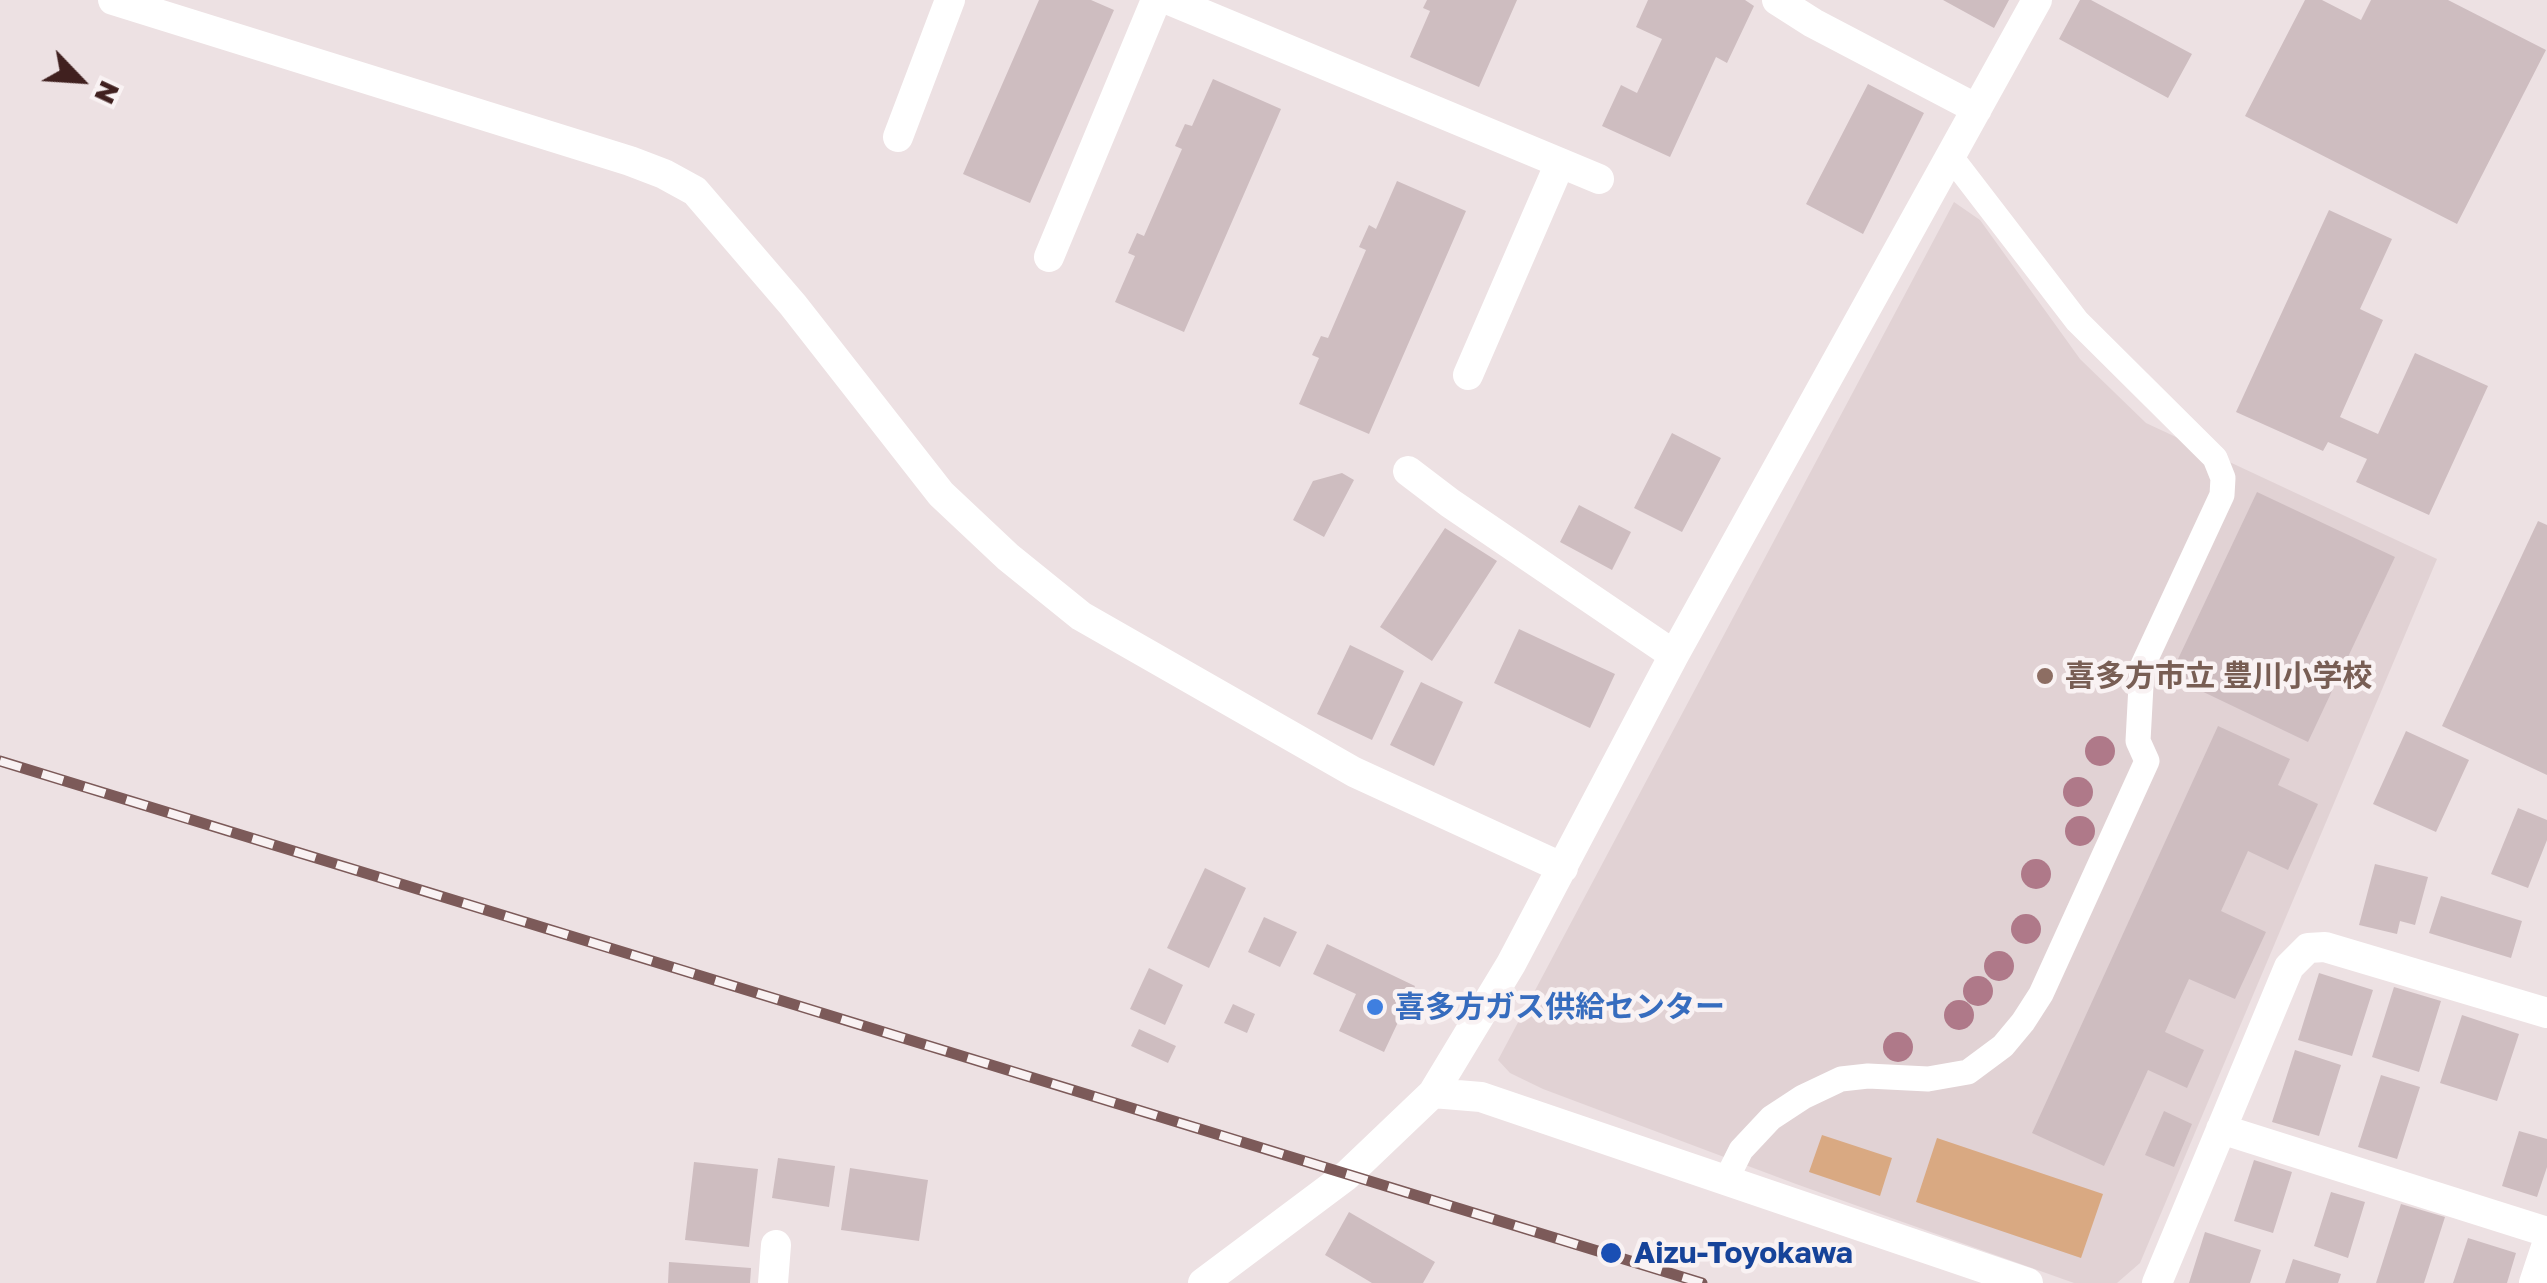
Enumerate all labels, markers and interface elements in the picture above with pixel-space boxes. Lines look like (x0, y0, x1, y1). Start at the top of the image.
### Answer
north arrow (30, 30, 130, 130)
text: N (88, 76, 127, 110)
place label: 喜多方市立 豊川小学校 (2065, 658, 2372, 694)
marker: 喜多方市立 豊川小学校 (2034, 665, 2056, 687)
place label: 喜多方ガス供給センター (1395, 989, 1725, 1025)
marker: 喜多方ガス供給センター (1364, 996, 1386, 1018)
place label: Aizu-Toyokawa (1634, 1235, 1853, 1271)
marker: Aizu-Toyokawa (1598, 1240, 1624, 1266)

